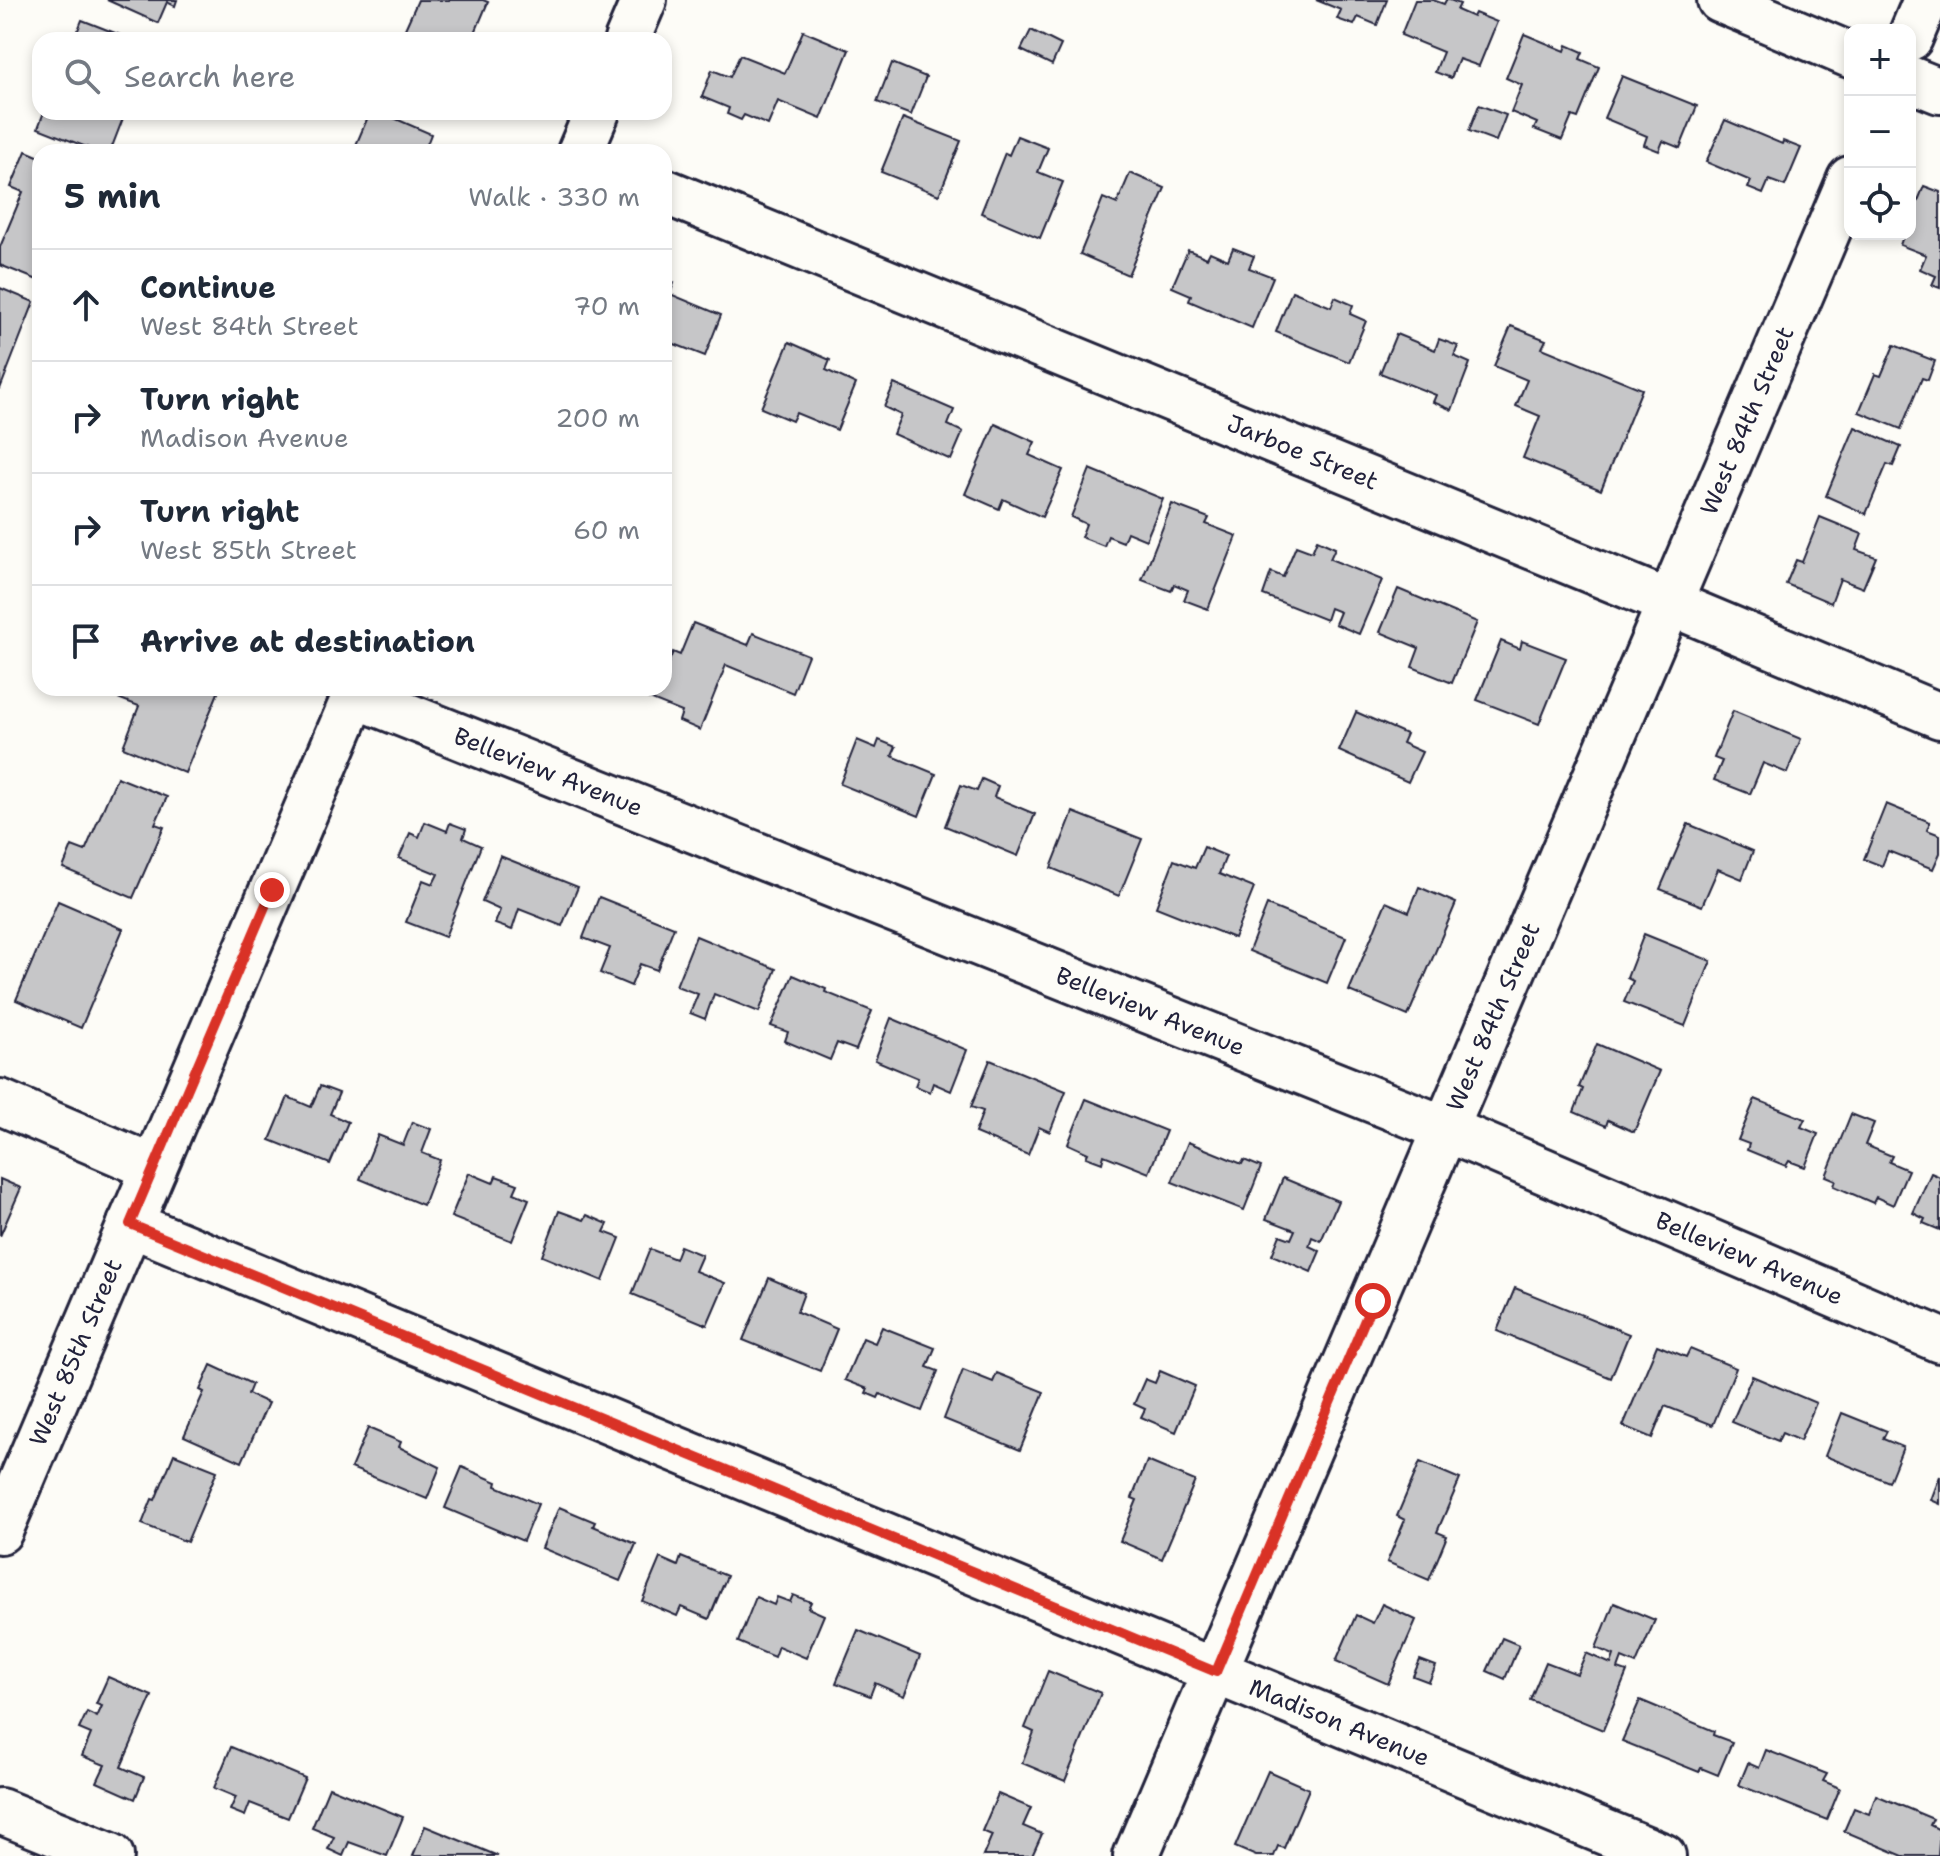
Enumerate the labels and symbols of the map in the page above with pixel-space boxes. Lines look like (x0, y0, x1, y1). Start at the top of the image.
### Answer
street label: West 84th Street (1693, 322, 1801, 520)
street label: Jarboe Street (1222, 407, 1383, 498)
street label: Belleview Avenue (449, 720, 647, 824)
route end (254, 872, 290, 908)
street label: West 84th Street (1439, 918, 1548, 1116)
street label: Belleview Avenue (1051, 959, 1250, 1063)
street label: Belleview Avenue (1651, 1204, 1848, 1313)
street label: West 85th Street (22, 1254, 130, 1451)
route start (1355, 1283, 1391, 1319)
street label: Madison Avenue (1244, 1671, 1434, 1774)

